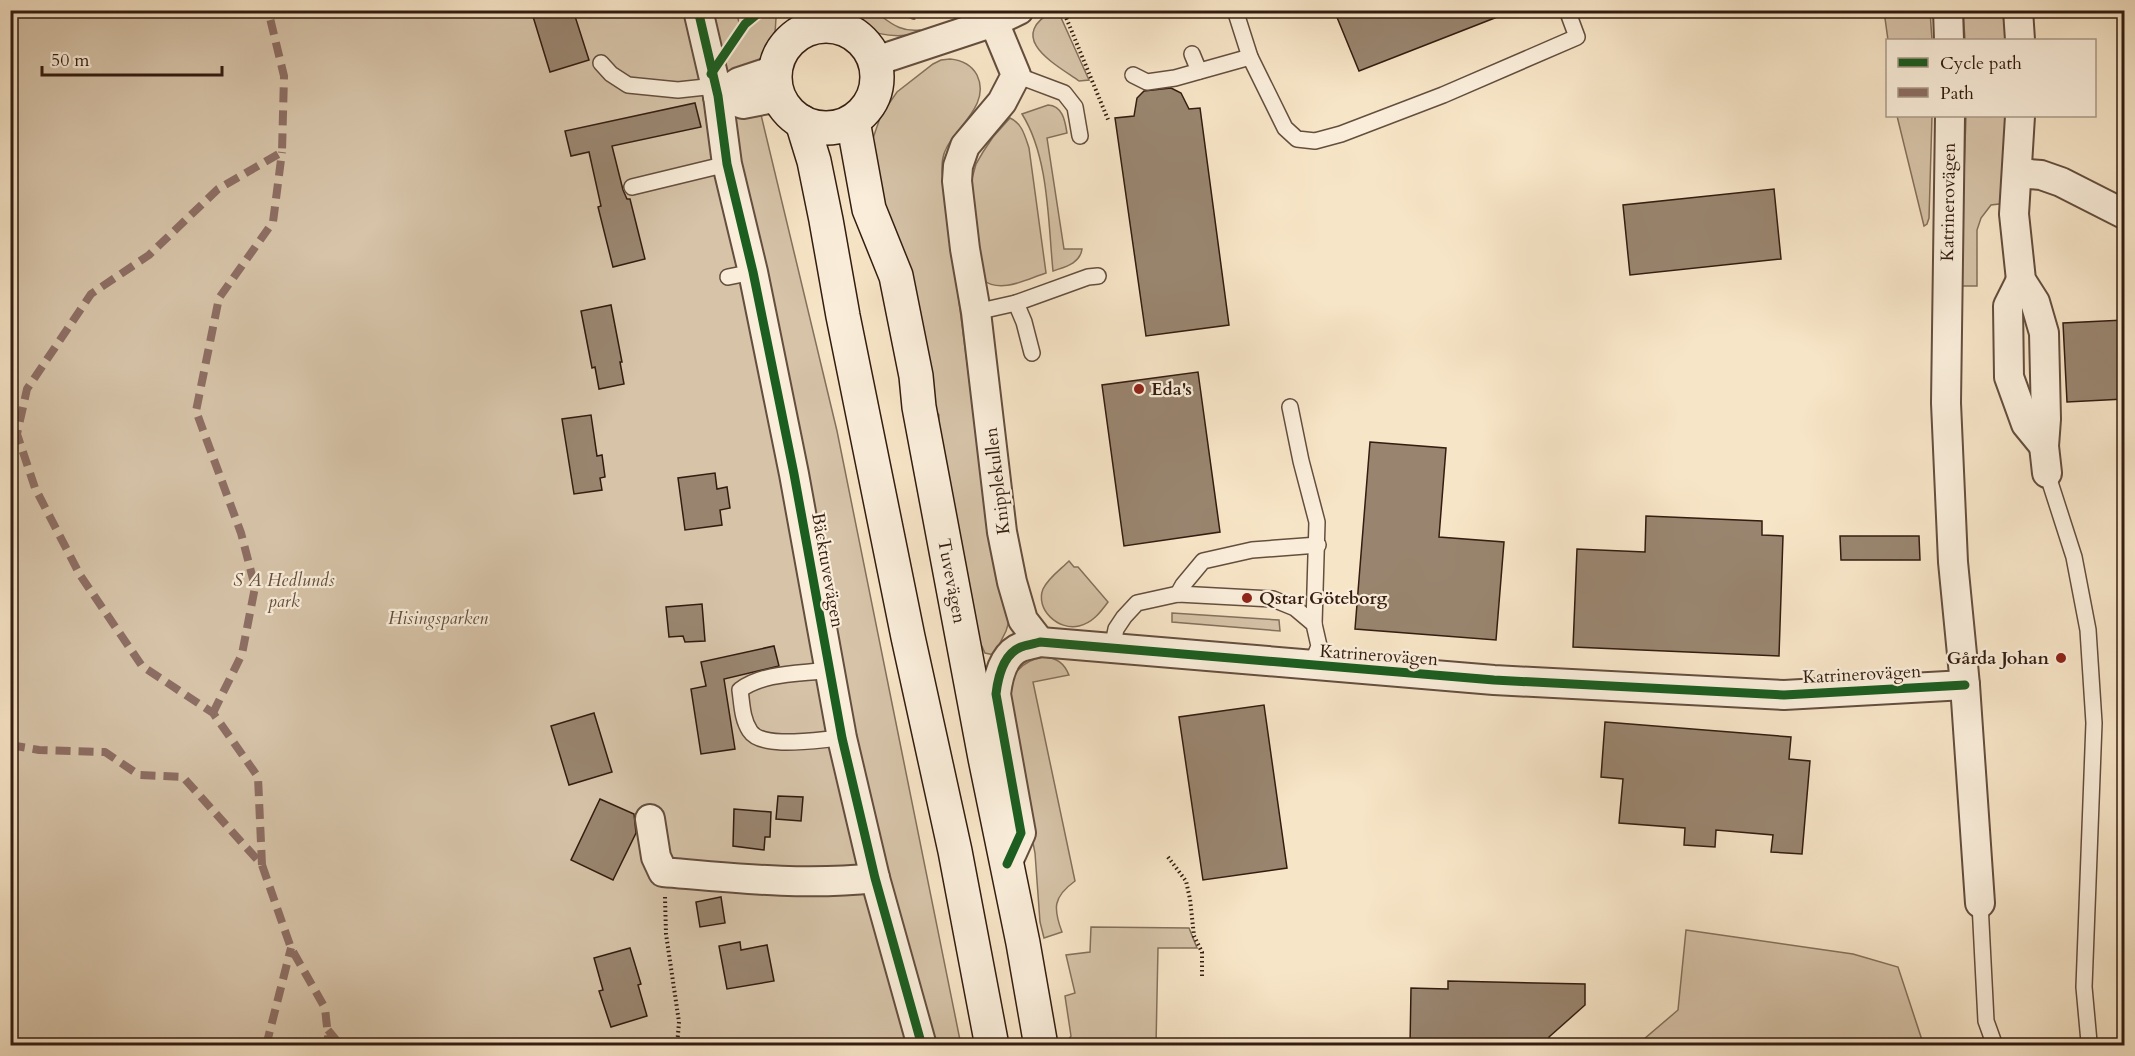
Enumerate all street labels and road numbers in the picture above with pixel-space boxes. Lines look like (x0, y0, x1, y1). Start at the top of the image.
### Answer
street label: Katrinerovägen (1935, 142, 1962, 262)
street label: Knipplekullen (978, 425, 1016, 536)
street label: Bäcktuvevägen (805, 511, 850, 630)
street label: Tuvevägen (931, 537, 972, 626)
street label: Katrinerovägen (1319, 639, 1440, 672)
street label: Katrinerovägen (1802, 659, 1923, 690)

